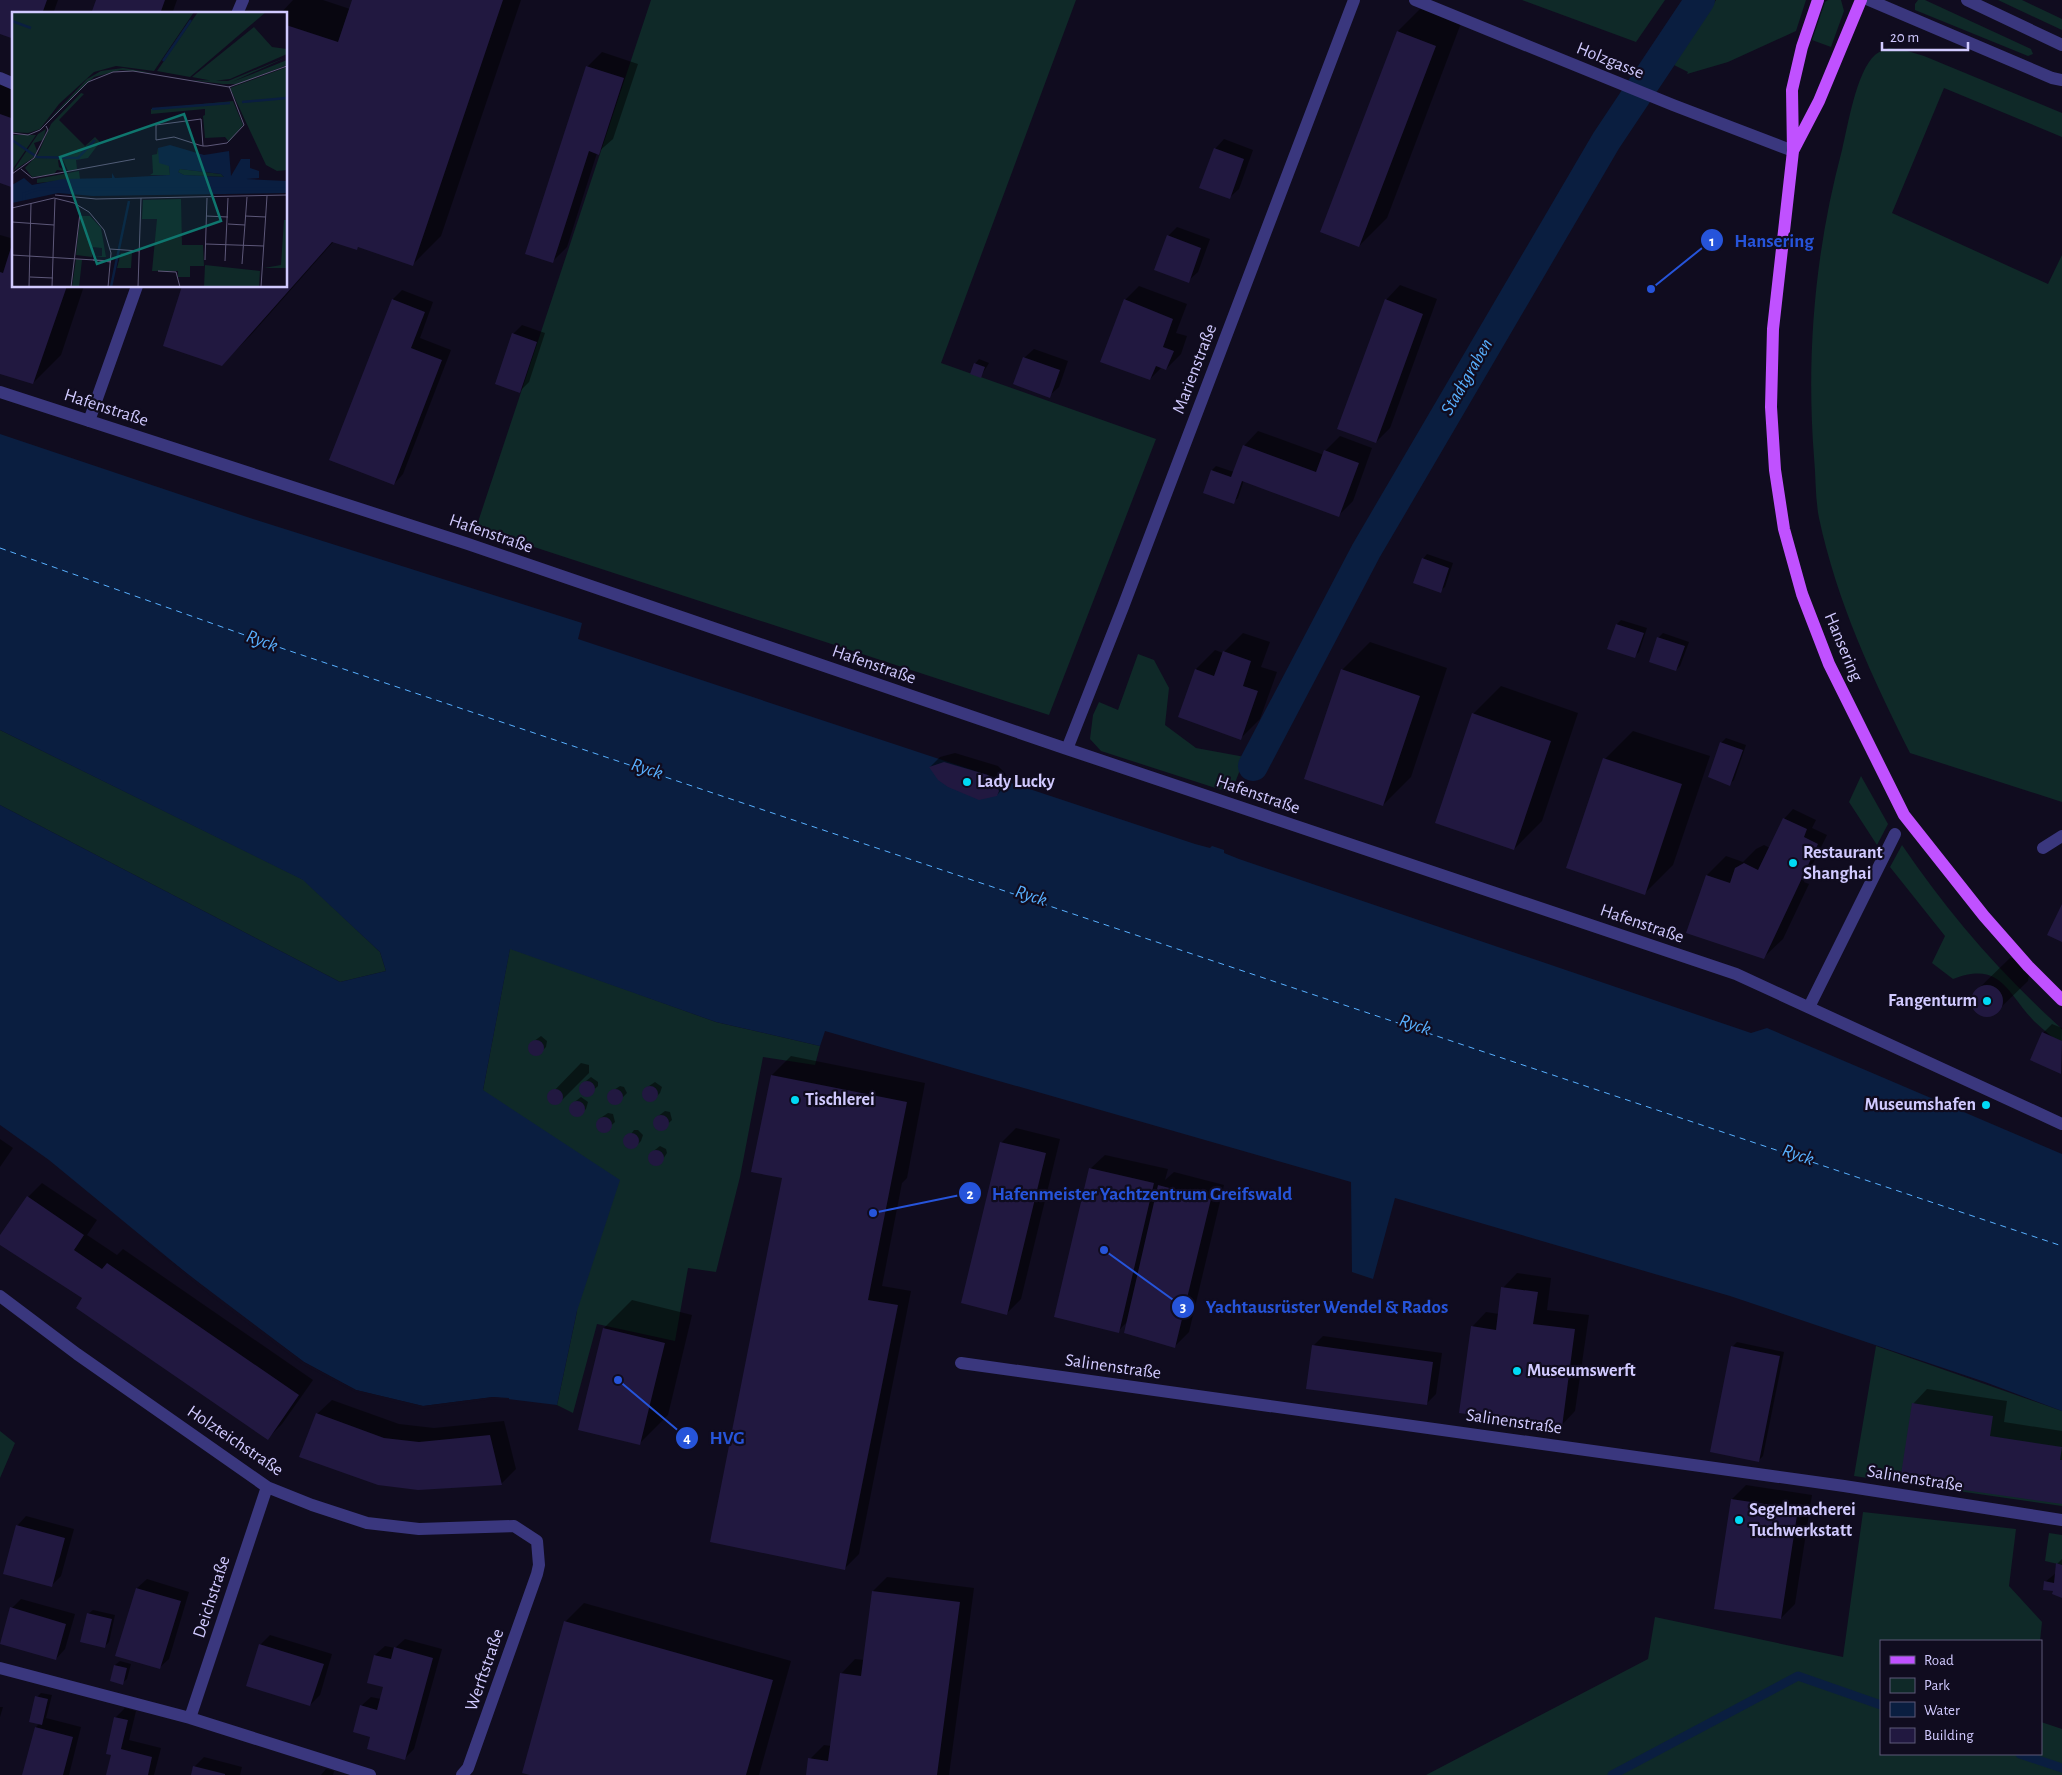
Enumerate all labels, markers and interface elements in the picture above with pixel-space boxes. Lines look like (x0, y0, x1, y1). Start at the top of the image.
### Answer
inset map (12, 12, 288, 288)
scale bar (1882, 20, 1968, 52)
text: 20 m (1890, 30, 1919, 45)
street label: Holzgasse (1574, 39, 1646, 83)
callout: Hansering (1699, 223, 1824, 257)
text: Hansering (1734, 232, 1814, 251)
text: 1 (1709, 234, 1715, 249)
street label: Marienstraße (1170, 322, 1220, 416)
water label: Stadtgraben (1438, 335, 1496, 419)
street label: Hafenstraße (62, 386, 150, 430)
street label: Hafenstraße (447, 511, 535, 557)
street label: Hansering (1821, 610, 1866, 684)
water label: Ryck (244, 627, 281, 656)
street label: Hafenstraße (830, 642, 918, 688)
water label: Ryck (629, 755, 666, 783)
street label: Hafenstraße (1214, 772, 1302, 818)
place label: Lady Lucky (977, 773, 1056, 791)
marker: Lady Lucky (961, 776, 973, 788)
place label: Restaurant Shanghai (1803, 844, 1883, 883)
marker: Restaurant Shanghai (1787, 857, 1799, 869)
water label: Ryck (1013, 882, 1050, 910)
street label: Hafenstraße (1598, 901, 1686, 947)
place label: Fangenturm (1888, 992, 1977, 1010)
marker: Fangenturm (1981, 995, 1993, 1007)
water label: Ryck (1397, 1011, 1434, 1039)
place label: Tischlerei (805, 1091, 875, 1109)
marker: Tischlerei (789, 1094, 801, 1106)
place label: Museumshafen (1865, 1096, 1976, 1114)
marker: Museumshafen (1980, 1099, 1992, 1111)
water label: Ryck (1780, 1141, 1817, 1169)
callout: Hafenmeister Yachtzentrum Greifswald (957, 1176, 1303, 1210)
text: Hafenmeister Yachtzentrum Greifswald (992, 1185, 1292, 1204)
text: 2 (966, 1187, 974, 1202)
callout: Yachtausrüster Wendel & Rados (1171, 1290, 1458, 1324)
text: Yachtausrüster Wendel & Rados (1206, 1298, 1448, 1317)
text: 3 (1180, 1300, 1186, 1315)
street label: Salinenstraße (1064, 1351, 1162, 1383)
place label: Museumswerft (1527, 1362, 1636, 1380)
marker: Museumswerft (1511, 1365, 1523, 1377)
street label: Holzteichstraße (184, 1402, 286, 1480)
street label: Salinenstraße (1465, 1406, 1563, 1438)
callout: HVG (674, 1421, 754, 1455)
text: HVG (709, 1429, 745, 1448)
text: 4 (683, 1431, 691, 1446)
street label: Salinenstraße (1866, 1463, 1964, 1495)
place label: Segelmacherei Tuchwerkstatt (1749, 1501, 1856, 1540)
marker: Segelmacherei Tuchwerkstatt (1733, 1514, 1745, 1526)
street label: Deichstraße (190, 1554, 234, 1640)
street label: Werftstraße (463, 1627, 507, 1713)
legend (1880, 1640, 2042, 1755)
text: Road (1924, 1653, 1954, 1668)
text: Park (1924, 1678, 1950, 1693)
text: Water (1924, 1703, 1960, 1718)
text: Building (1924, 1728, 1974, 1743)

